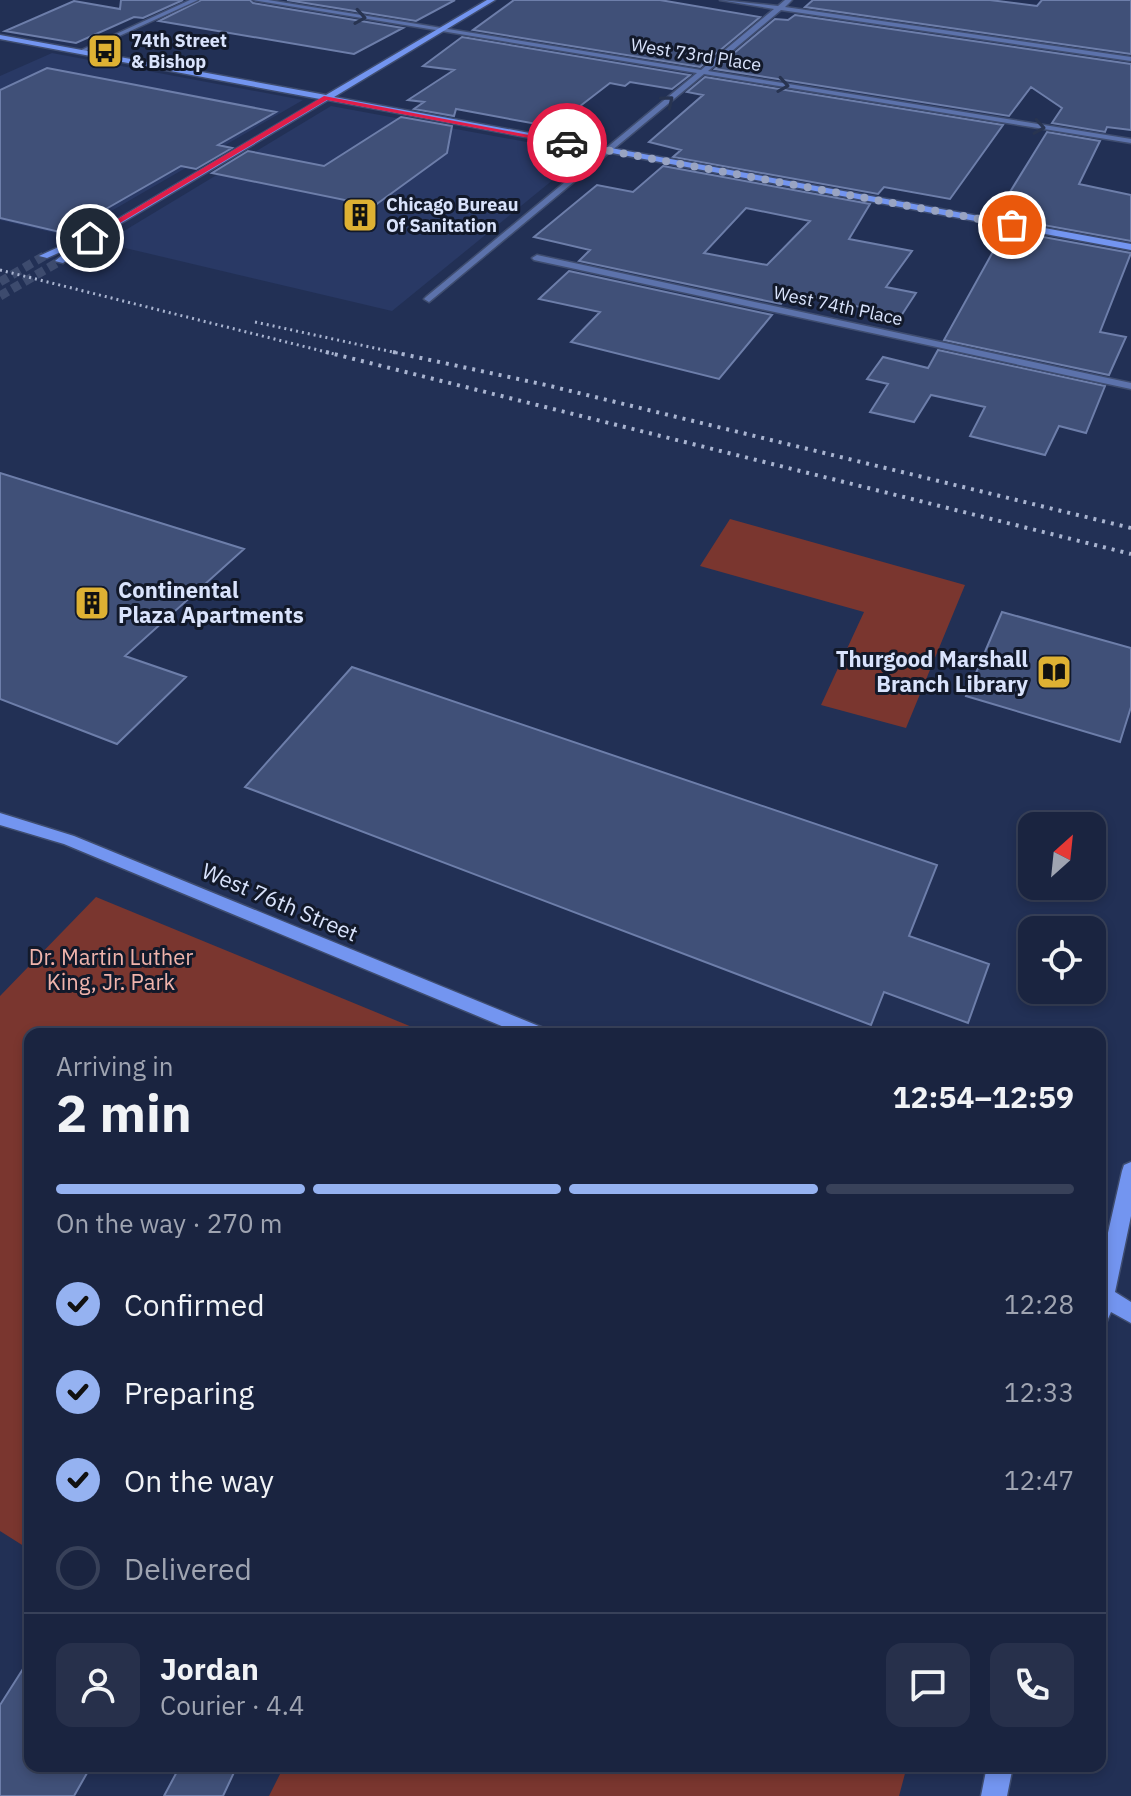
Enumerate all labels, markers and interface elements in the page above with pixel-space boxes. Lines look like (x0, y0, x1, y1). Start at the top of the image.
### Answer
one-way arrow (353, 8, 367, 25)
place label: 74th Street & Bishop (131, 29, 227, 73)
bus stop icon: 74th Street & Bishop (86, 32, 124, 70)
street label: West 73rd Place (629, 33, 763, 76)
one-way arrow (776, 76, 790, 93)
one-way arrow (659, 96, 674, 110)
courier (527, 103, 607, 183)
one-way arrow (1033, 117, 1046, 134)
icon: car (545, 121, 589, 165)
pin (978, 191, 1046, 259)
place label: Chicago Bureau Of Sanitation (386, 193, 518, 237)
building icon: Chicago Bureau Of Sanitation (341, 196, 379, 234)
icon: bag (990, 203, 1034, 247)
pin (56, 204, 124, 272)
icon: home (68, 216, 112, 260)
street label: West 74th Place (771, 281, 905, 330)
place label: Continental Plaza Apartments (118, 575, 304, 629)
building icon: Continental Plaza Apartments (73, 584, 111, 622)
place label: Thurgood Marshall Branch Library (836, 644, 1028, 698)
library icon: Thurgood Marshall Branch Library (1035, 653, 1073, 691)
north arrow (1018, 812, 1106, 900)
map controls (1018, 812, 1106, 1004)
street label: West 76th Street (198, 856, 363, 948)
button: locate (1018, 916, 1106, 1004)
park label: Dr. Martin Luther King, Jr. Park (29, 942, 193, 996)
text: Arriving in (56, 1049, 173, 1083)
text: 12:54–12:59 (893, 1077, 1074, 1116)
text: 2 min (56, 1079, 192, 1146)
text: On the way · 270 m (56, 1206, 282, 1240)
icon: check (56, 1282, 100, 1326)
text: Confirmed (124, 1285, 265, 1324)
text: 12:28 (1004, 1287, 1074, 1321)
icon: check (56, 1370, 100, 1414)
text: Preparing (124, 1373, 254, 1412)
text: 12:33 (1004, 1375, 1074, 1409)
icon: check (56, 1458, 100, 1502)
text: On the way (124, 1461, 274, 1500)
text: 12:47 (1004, 1463, 1074, 1497)
text: Delivered (124, 1549, 252, 1588)
button: person (56, 1643, 140, 1727)
button: chat (886, 1643, 970, 1727)
button: phone (990, 1643, 1074, 1727)
text: Jordan (160, 1649, 259, 1688)
text: Courier · 4.4 (160, 1688, 304, 1722)

